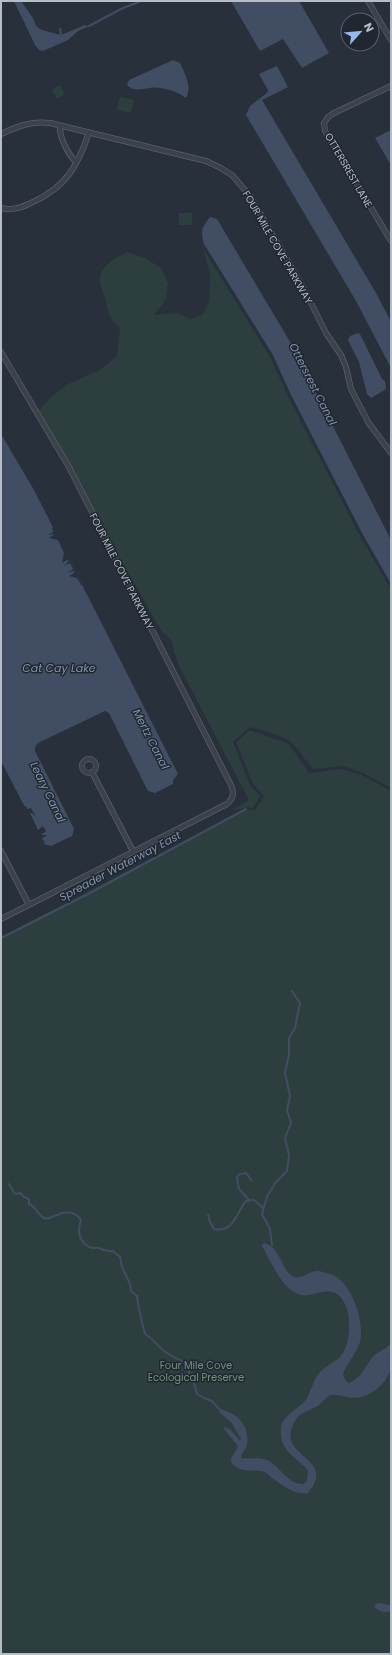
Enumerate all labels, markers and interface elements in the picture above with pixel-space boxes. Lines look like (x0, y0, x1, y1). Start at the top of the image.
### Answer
north arrow (340, 12, 380, 52)
text: N (360, 20, 378, 35)
street label: OTTERSREST LANE (321, 130, 376, 210)
street label: FOUR MILE COVE PARKWAY (239, 188, 316, 307)
water label: Ottersrest Canal (285, 340, 341, 428)
street label: FOUR MILE COVE PARKWAY (86, 510, 158, 632)
water label: Cat Cay Lake (22, 660, 96, 676)
water label: Mertz Canal (129, 706, 173, 772)
water label: Leary Canal (26, 759, 70, 825)
water label: Spreader Waterway East (56, 827, 185, 905)
park label: Four Mile Cove Ecological Preserve (148, 1358, 244, 1385)

